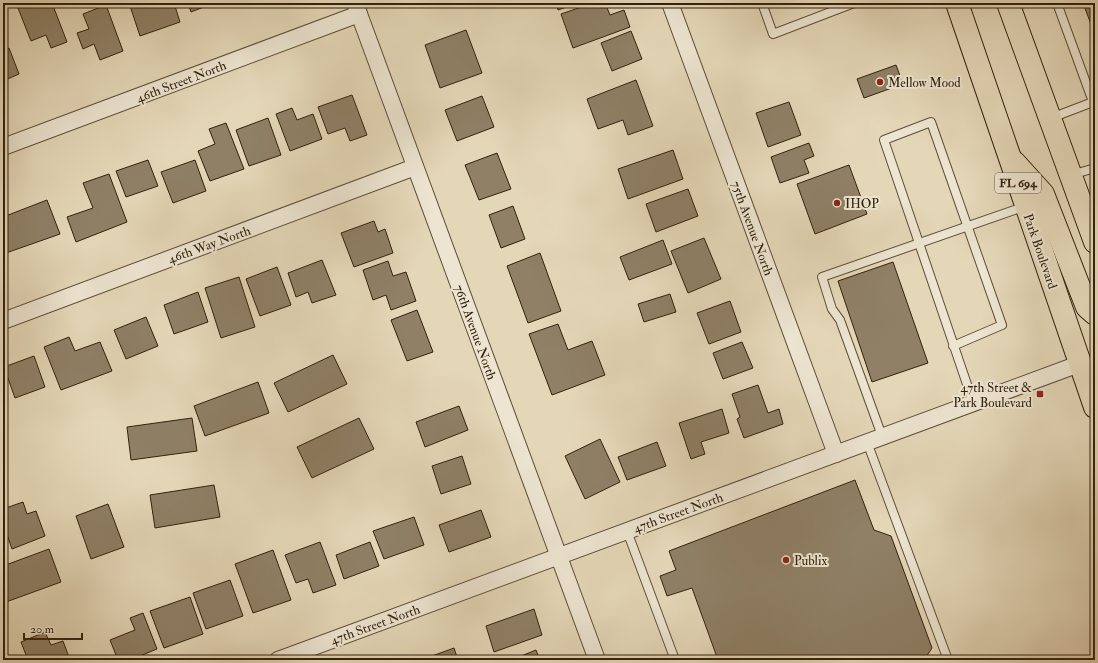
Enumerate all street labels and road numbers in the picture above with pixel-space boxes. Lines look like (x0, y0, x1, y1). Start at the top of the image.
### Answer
street label: 46th Street North (134, 57, 229, 106)
road number: FL 694 (995, 173, 1041, 193)
street label: 75th Avenue North (728, 179, 777, 278)
street label: Park Boulevard (1020, 212, 1061, 292)
street label: 46th Way North (166, 223, 253, 268)
street label: 76th Avenue North (450, 283, 500, 382)
street label: 47th Street North (631, 489, 725, 537)
street label: 47th Street North (328, 601, 422, 649)

